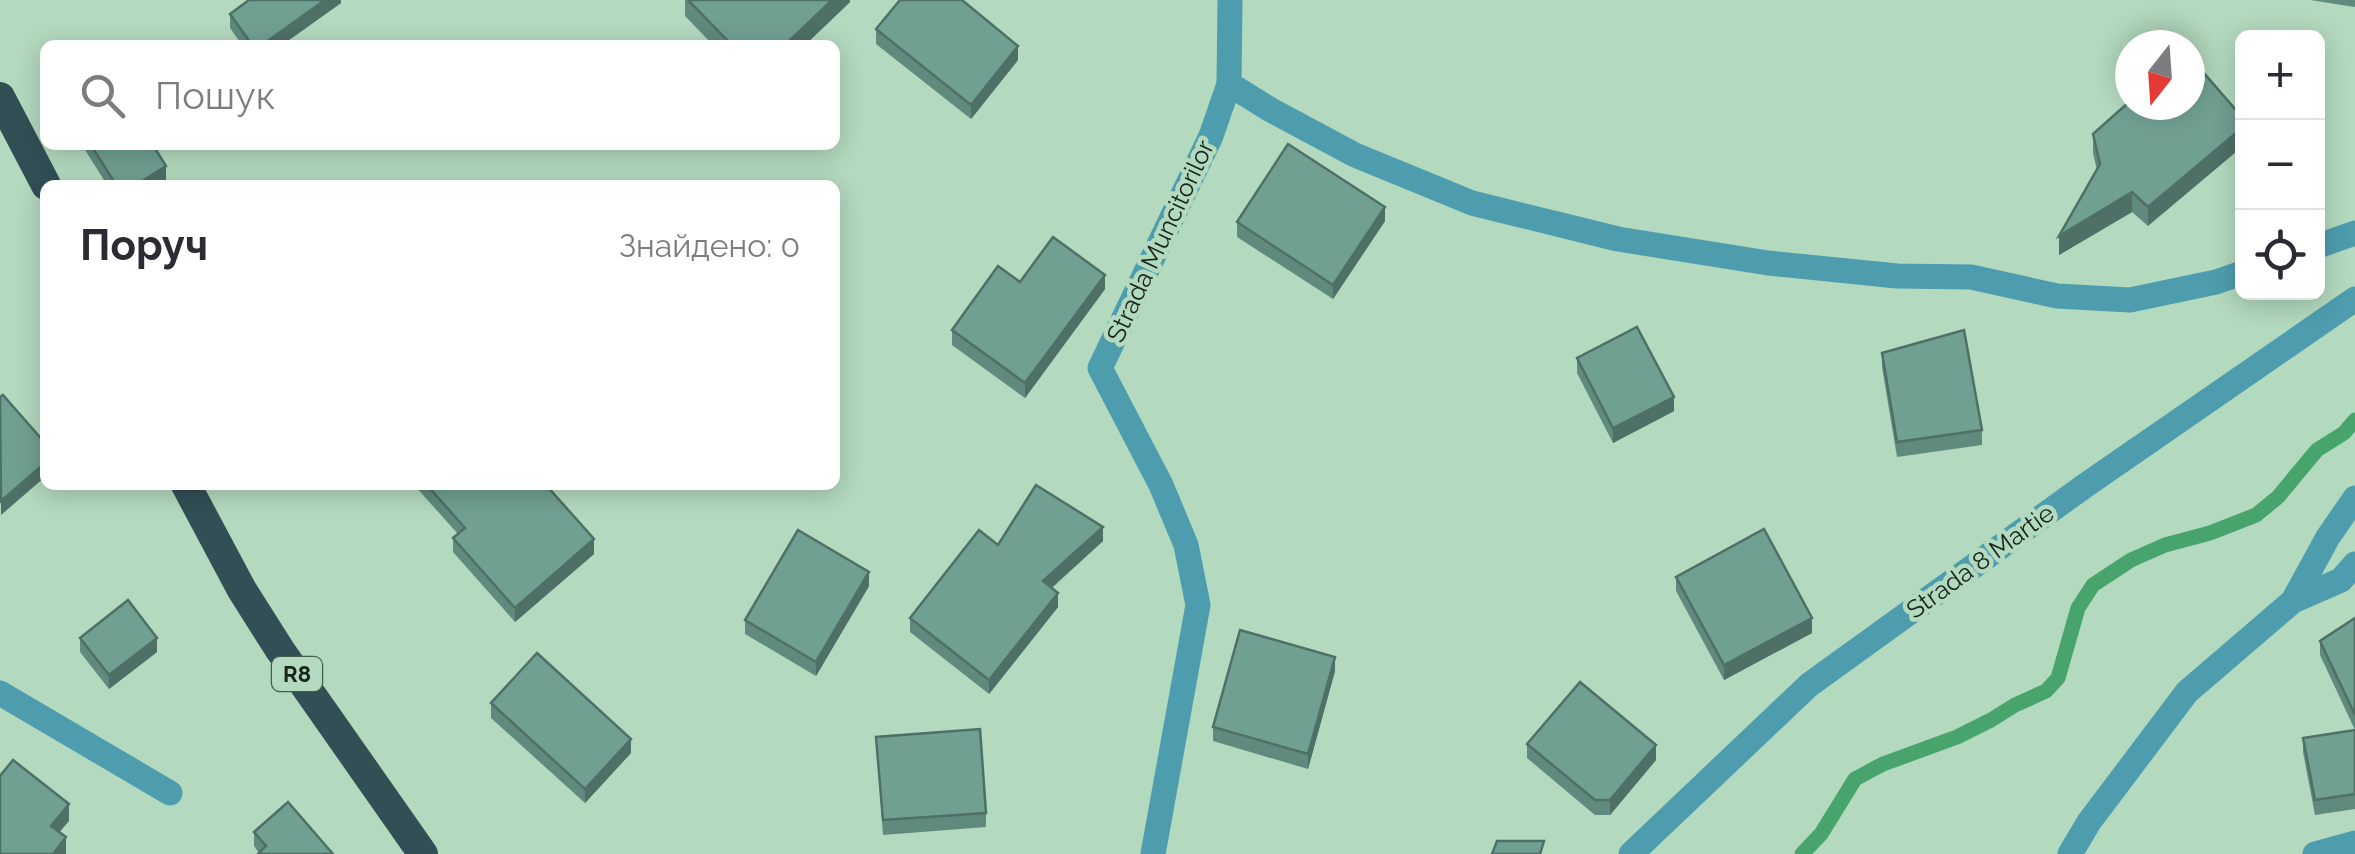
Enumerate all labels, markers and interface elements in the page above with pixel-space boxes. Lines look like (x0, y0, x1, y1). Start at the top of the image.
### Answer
north arrow (2115, 30, 2205, 120)
map controls (2235, 30, 2325, 300)
button: + (2235, 30, 2325, 120)
search box (40, 40, 840, 150)
icon: search (75, 68, 130, 123)
text: Пошук (155, 73, 275, 118)
button: − (2235, 120, 2325, 210)
street label: Strada Muncitorilor (1100, 135, 1220, 347)
button: locate (2235, 210, 2325, 300)
text: Поруч (80, 221, 208, 270)
text: Знайдено: 0 (619, 227, 800, 264)
street label: Strada 8 Martie (1900, 497, 2060, 625)
road number: R8 (272, 657, 322, 691)

